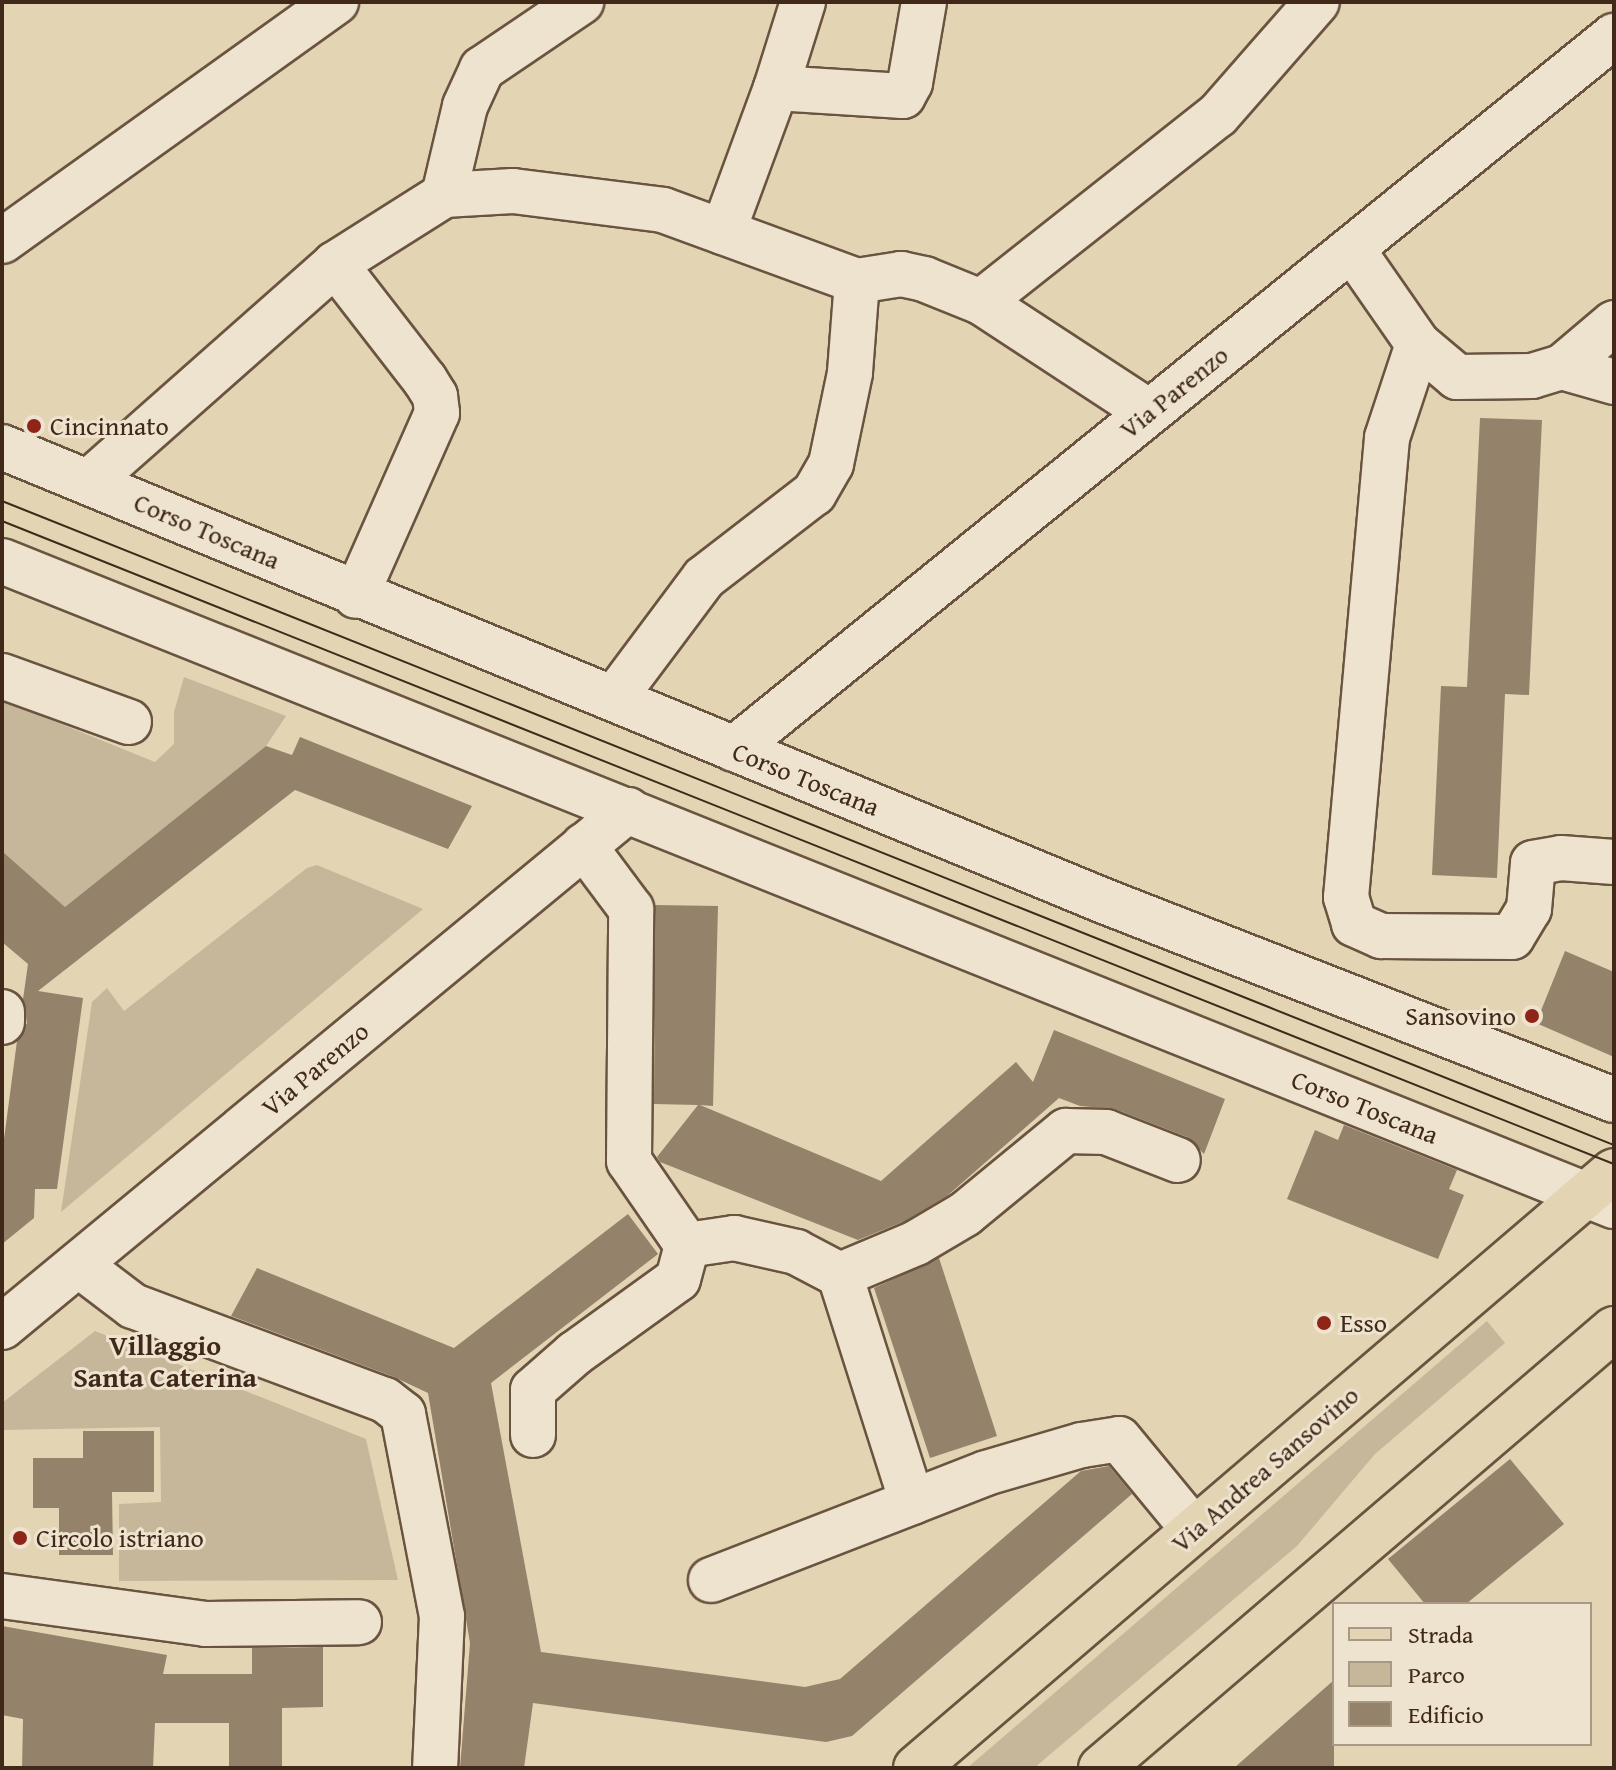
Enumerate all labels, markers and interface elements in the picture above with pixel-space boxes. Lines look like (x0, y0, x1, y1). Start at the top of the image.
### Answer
street label: Via Parenzo (1114, 339, 1234, 445)
place label: Cincinnato (50, 410, 169, 442)
marker: Cincinnato (25, 417, 43, 435)
street label: Corso Toscana (129, 486, 285, 576)
street label: Corso Toscana (728, 735, 884, 823)
place label: Sansovino (1405, 1000, 1516, 1032)
marker: Sansovino (1523, 1007, 1541, 1025)
street label: Via Parenzo (255, 1015, 375, 1123)
street label: Corso Toscana (1287, 1063, 1443, 1151)
place label: Esso (1340, 1307, 1387, 1339)
marker: Esso (1315, 1314, 1333, 1332)
district label: Villaggio Santa Caterina (73, 1328, 257, 1394)
street label: Via Andrea Sansovino (1165, 1379, 1365, 1559)
place label: Circolo istriano (36, 1522, 204, 1554)
marker: Circolo istriano (11, 1529, 29, 1547)
legend (1332, 1602, 1592, 1746)
text: Strada (1408, 1617, 1473, 1652)
text: Parco (1408, 1657, 1465, 1692)
text: Edificio (1408, 1697, 1484, 1732)

